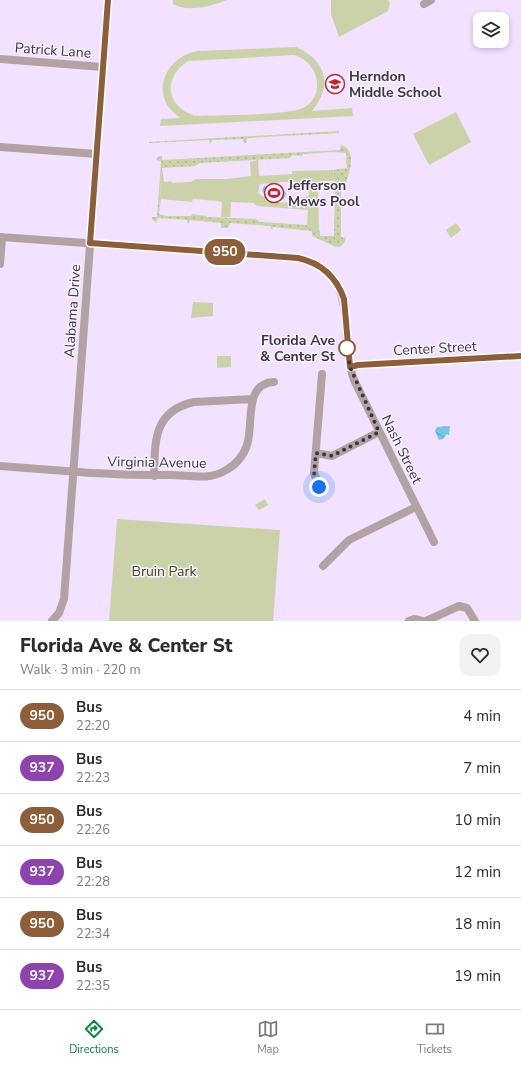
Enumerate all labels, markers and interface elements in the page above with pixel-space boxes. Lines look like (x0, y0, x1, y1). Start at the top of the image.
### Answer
map controls (473, 12, 509, 48)
button: layers (473, 12, 509, 48)
street label: Patrick Lane (14, 38, 92, 63)
place label: Herndon Middle School (349, 67, 442, 102)
school or university icon: Herndon Middle School (324, 73, 346, 95)
place label: Jefferson Mews Pool (287, 176, 360, 211)
sports icon: Jefferson Mews Pool (263, 182, 285, 204)
line badge: 950 (202, 239, 248, 265)
text: 950 (212, 242, 238, 261)
street label: Alabama Drive (60, 264, 85, 358)
place label: Florida Ave & Center St (260, 331, 336, 366)
street label: Center Street (393, 337, 477, 360)
marker: Florida Ave & Center St (338, 339, 356, 357)
street label: Nash Street (377, 412, 426, 487)
street label: Virginia Avenue (106, 452, 207, 473)
your location (309, 477, 329, 497)
park label: Bruin Park (131, 562, 198, 581)
text: Florida Ave & Center St (20, 633, 232, 659)
button: heart (459, 634, 501, 676)
text: Walk · 3 min · 220 m (20, 661, 141, 679)
text: Bus (76, 697, 102, 717)
text: 950 (29, 706, 55, 725)
text: 4 min (463, 706, 501, 726)
text: 22:20 (76, 717, 110, 735)
text: Bus (76, 749, 102, 769)
text: 937 (29, 758, 55, 777)
text: 7 min (463, 758, 501, 778)
text: 22:23 (76, 769, 110, 787)
text: Bus (76, 801, 102, 821)
text: 950 (29, 810, 55, 829)
text: 10 min (454, 810, 501, 830)
text: 22:26 (76, 821, 110, 839)
text: Bus (76, 853, 102, 873)
text: 937 (29, 862, 55, 881)
text: 12 min (454, 862, 501, 882)
text: 22:28 (76, 873, 110, 891)
text: Bus (76, 905, 102, 925)
text: 950 (29, 914, 55, 933)
text: 18 min (454, 914, 501, 934)
text: 22:34 (76, 925, 110, 943)
text: Bus (76, 957, 102, 977)
text: 937 (29, 966, 55, 985)
text: 19 min (454, 966, 501, 986)
text: 22:35 (76, 977, 110, 995)
tab: Directions (69, 1018, 119, 1057)
tab: Map (257, 1018, 279, 1057)
tab: Tickets (417, 1018, 452, 1057)

